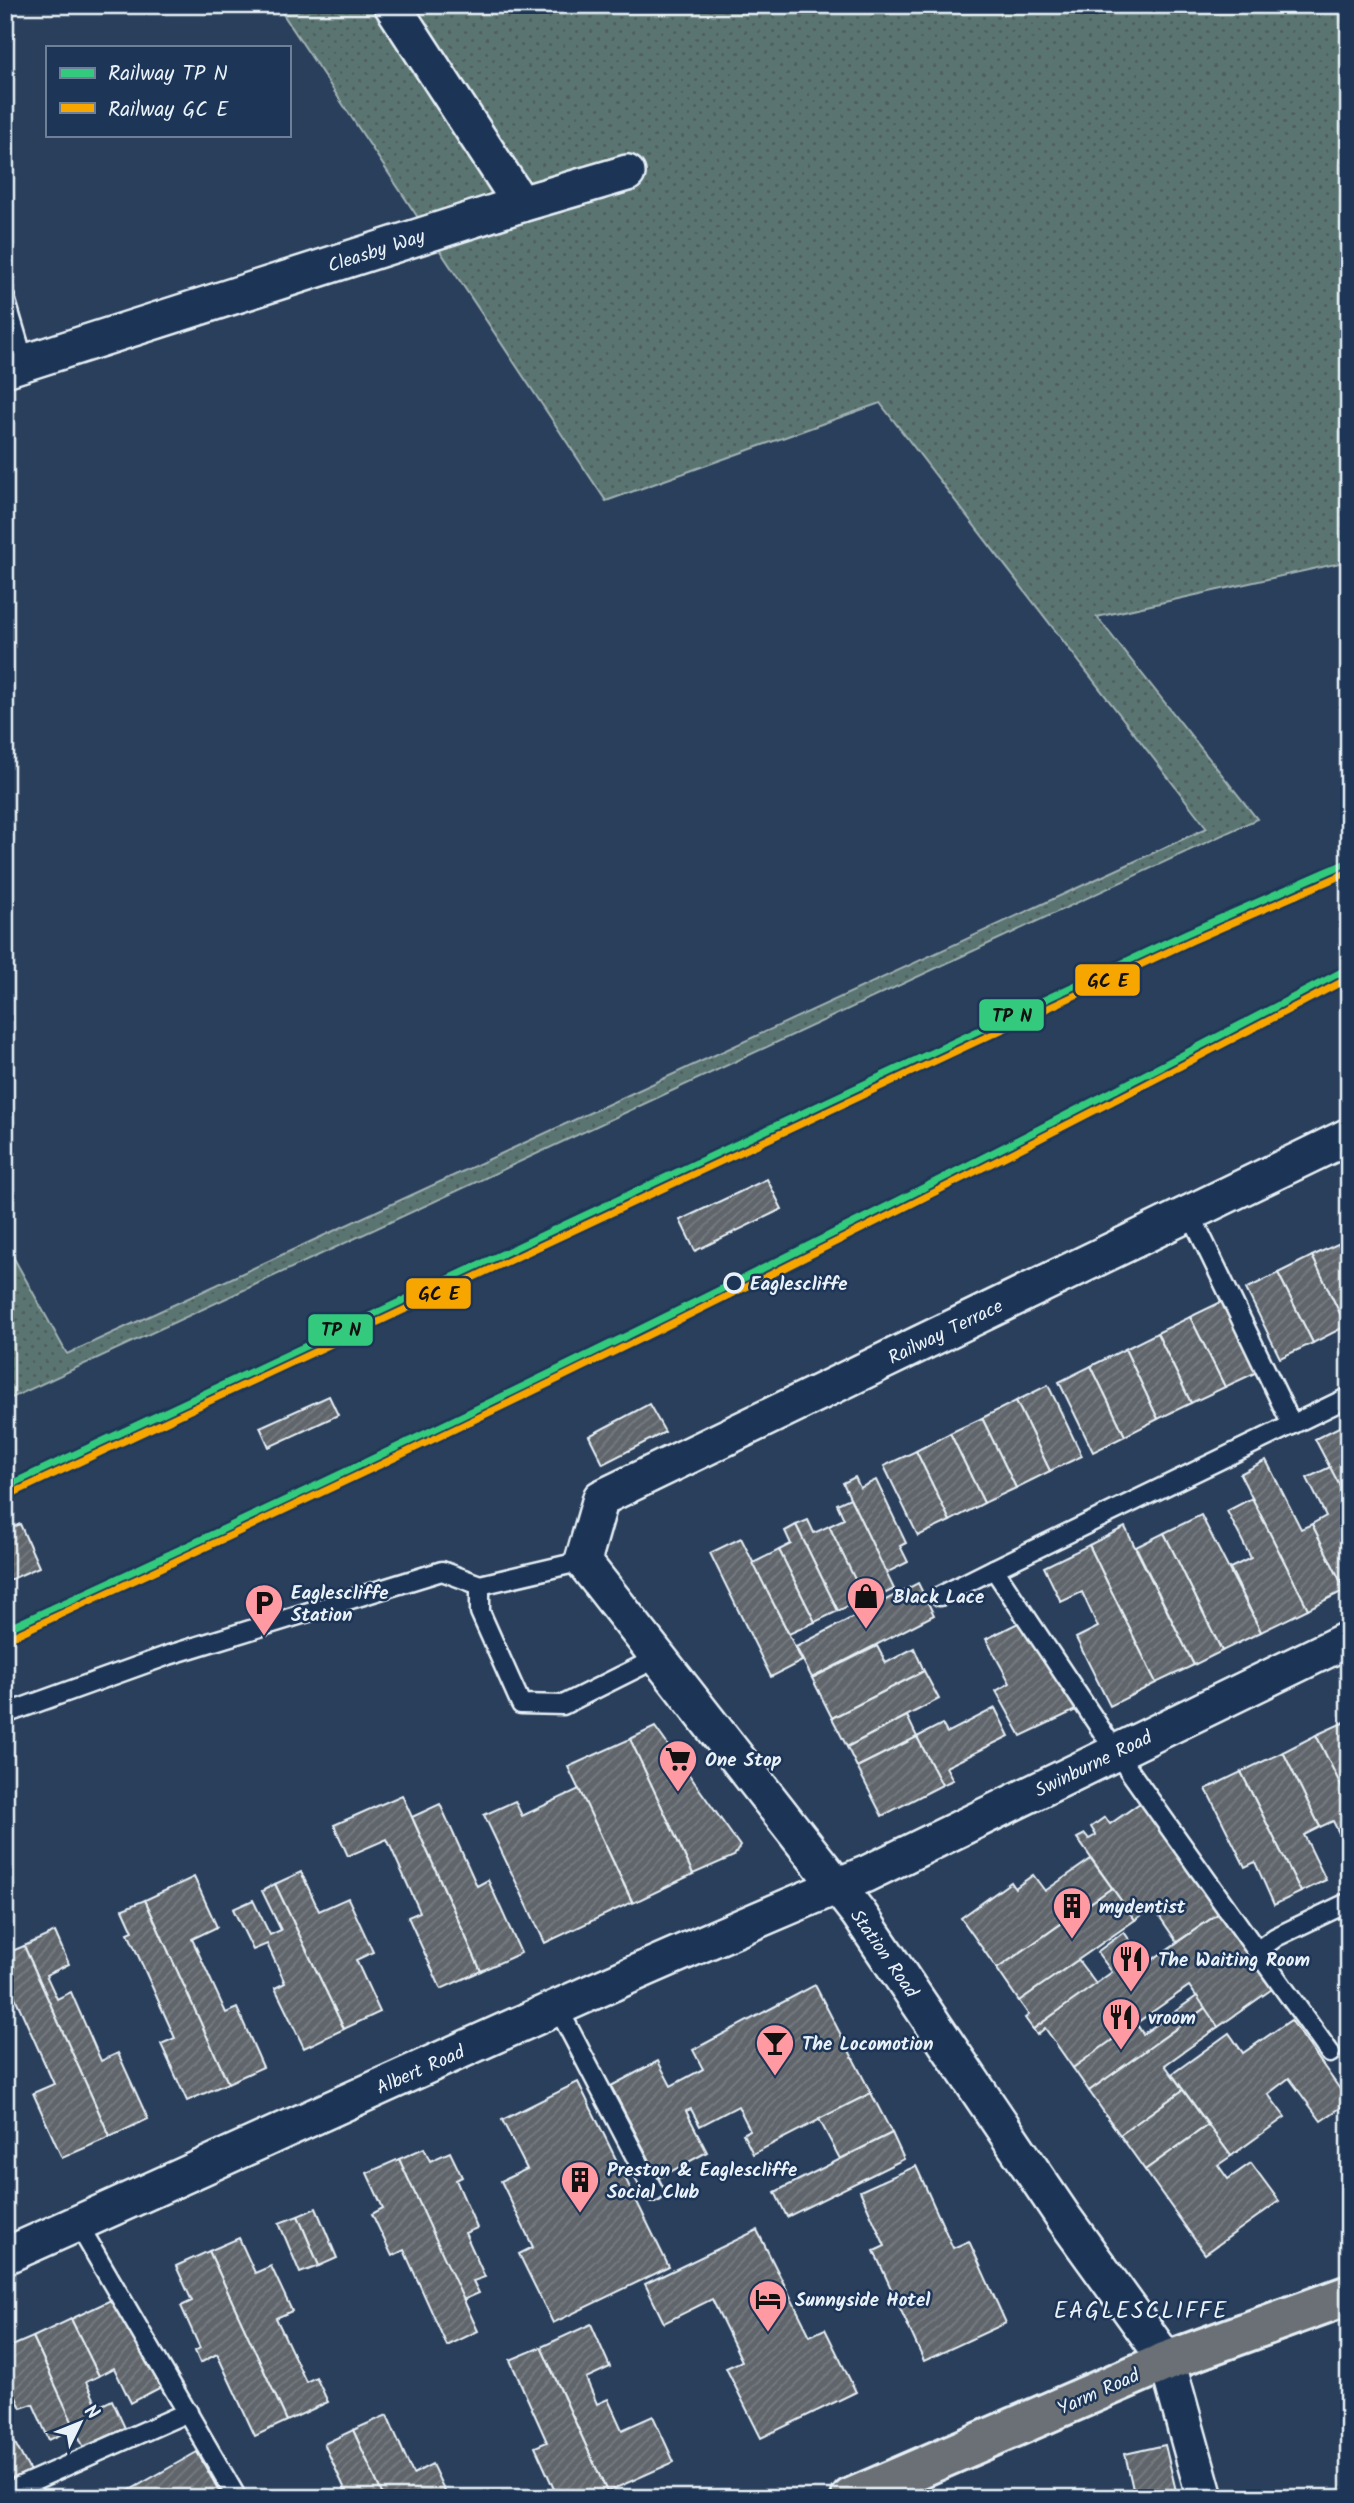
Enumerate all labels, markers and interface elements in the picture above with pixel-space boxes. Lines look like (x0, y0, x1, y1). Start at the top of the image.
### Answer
legend (46, 46, 290, 136)
text: Railway TP N (108, 58, 228, 91)
text: Railway GC E (108, 94, 229, 127)
street label: Cleasby Way (324, 222, 430, 282)
line badge: GC E (1074, 963, 1141, 997)
text: GC E (1088, 967, 1130, 997)
line badge: TP N (978, 998, 1045, 1032)
text: TP N (992, 1002, 1032, 1032)
place label: Eaglescliffe (750, 1270, 848, 1300)
marker: Eaglescliffe (724, 1273, 744, 1293)
line badge: GC E (405, 1277, 472, 1310)
text: GC E (419, 1280, 461, 1310)
street label: Railway Terrace (883, 1292, 1009, 1374)
line badge: TP N (307, 1313, 374, 1347)
text: TP N (321, 1316, 361, 1346)
shop icon: Black Lace (845, 1575, 887, 1630)
place label: Eaglescliffe Station (291, 1579, 389, 1631)
parking icon: Eaglescliffe Station (243, 1582, 285, 1637)
place label: Black Lace (893, 1583, 984, 1613)
street label: Swinburne Road (1030, 1723, 1158, 1806)
supermarket icon: One Stop (657, 1738, 699, 1793)
place label: One Stop (705, 1746, 782, 1776)
building icon: mydentist (1051, 1885, 1093, 1940)
place label: mydentist (1099, 1893, 1186, 1923)
street label: Station Road (842, 1903, 925, 2005)
restaurant icon: The Waiting Room (1110, 1938, 1152, 1993)
place label: The Waiting Room (1158, 1946, 1310, 1976)
restaurant icon: vroom (1100, 1996, 1142, 2051)
place label: vroom (1148, 2004, 1196, 2034)
bar icon: The Locomotion (754, 2022, 796, 2077)
place label: The Locomotion (802, 2030, 934, 2060)
street label: Albert Road (372, 2038, 470, 2104)
place label: Preston & Eaglescliffe Social Club (607, 2156, 797, 2208)
building icon: Preston & Eaglescliffe Social Club (559, 2159, 601, 2214)
hotel icon: Sunnyside Hotel (747, 2278, 789, 2333)
place label: Sunnyside Hotel (795, 2286, 931, 2316)
district label: EAGLESCLIFFE (1054, 2294, 1228, 2330)
street label: Yarm Road (1053, 2361, 1145, 2424)
north arrow (46, 2388, 116, 2458)
text: N (76, 2398, 106, 2427)

